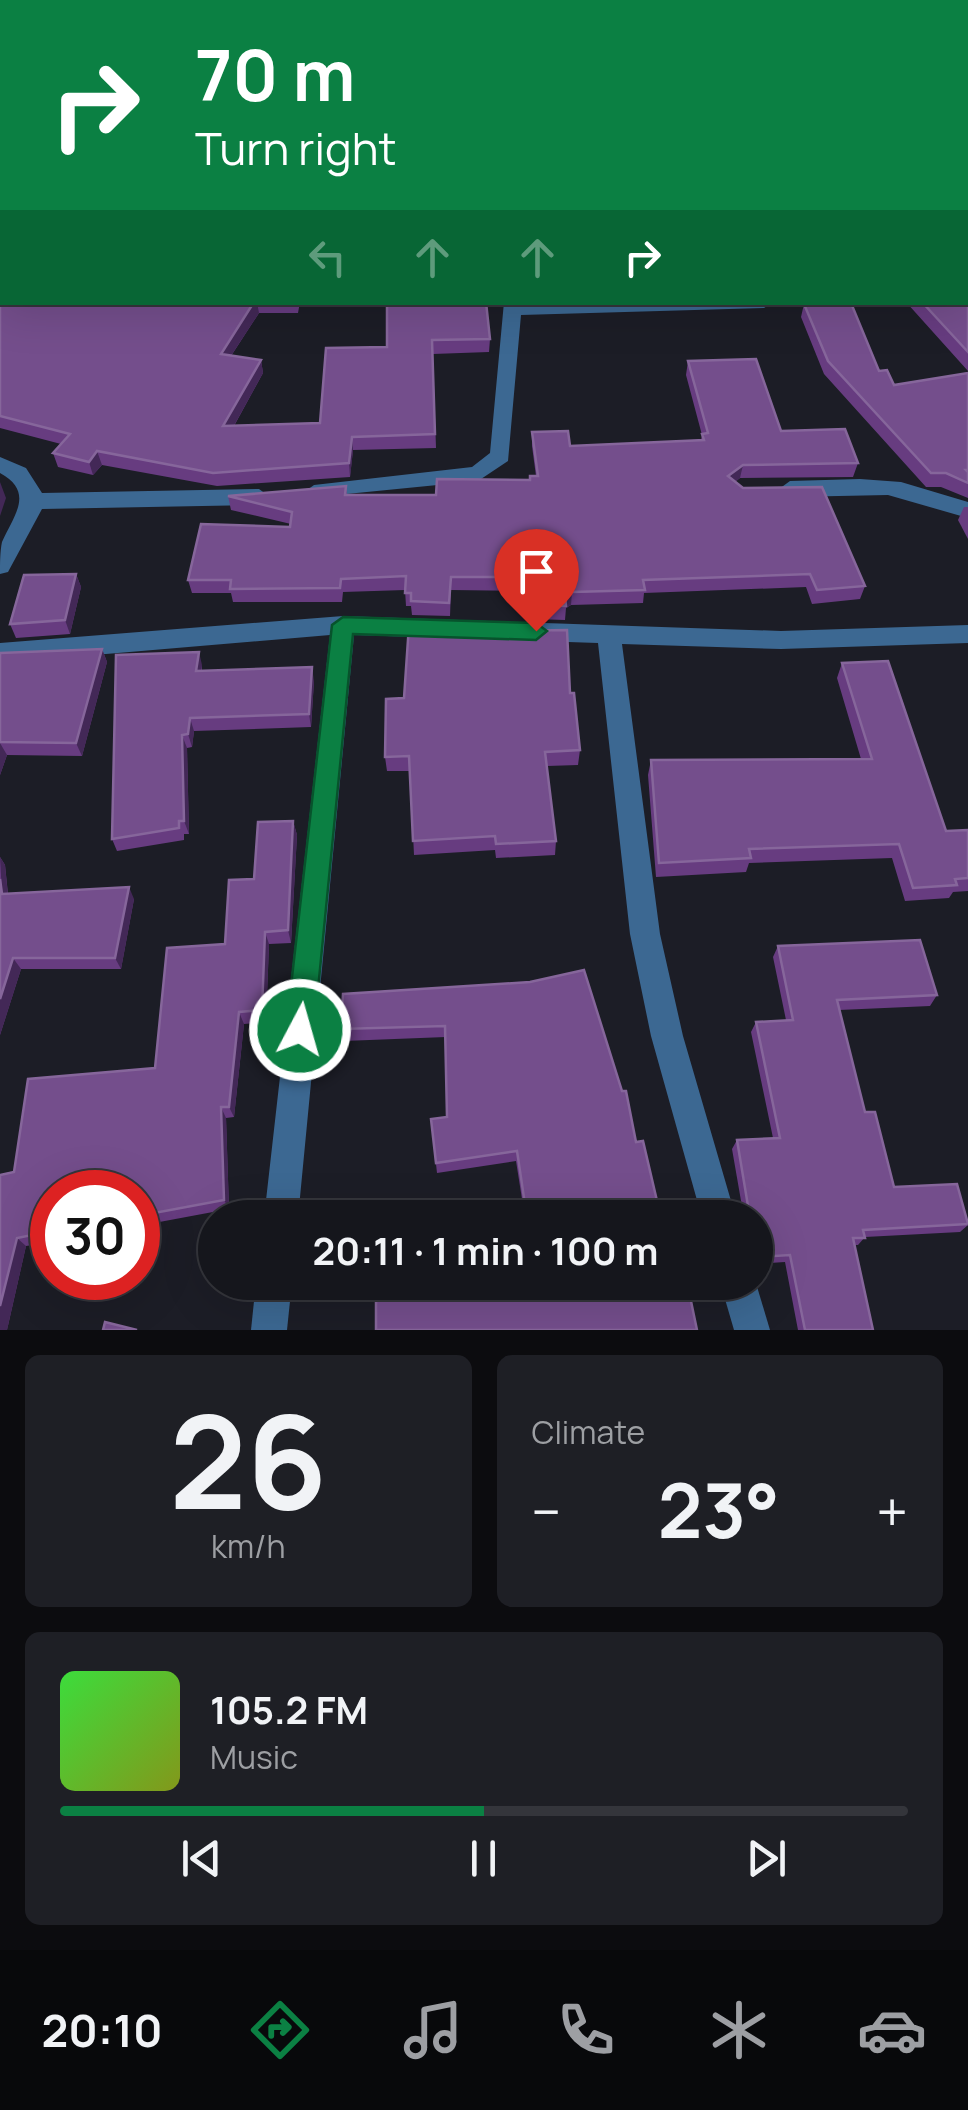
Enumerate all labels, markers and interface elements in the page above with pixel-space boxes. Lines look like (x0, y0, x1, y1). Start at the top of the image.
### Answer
text: 70 m (195, 26, 355, 122)
icon: right (30, 40, 160, 170)
text: Turn right (195, 117, 396, 179)
icon: left (300, 230, 355, 285)
icon: ahead (405, 230, 460, 285)
icon: ahead (510, 230, 565, 285)
icon: right (615, 230, 670, 285)
pin (494, 529, 579, 632)
icon: arrive (509, 544, 564, 599)
position arrow (248, 978, 352, 1082)
speed limit sign: 30 (30, 1170, 160, 1300)
text: 20:11 · 1 min · 100 m (313, 1224, 658, 1276)
text: 26 (169, 1370, 327, 1548)
text: Climate (532, 1410, 645, 1454)
text: 23° (658, 1458, 780, 1561)
text: − (532, 1473, 561, 1549)
text: + (876, 1473, 908, 1549)
text: km/h (211, 1524, 285, 1568)
text: 105.2 FM (210, 1683, 368, 1735)
text: Music (210, 1735, 298, 1779)
icon: previous (174, 1831, 229, 1886)
icon: pause (456, 1831, 511, 1886)
icon: next (739, 1831, 794, 1886)
icon: directions (245, 1995, 315, 2065)
icon: music (398, 1995, 468, 2065)
icon: phone (551, 1995, 621, 2065)
icon: climate (704, 1995, 774, 2065)
icon: car (857, 1995, 927, 2065)
text: 20:10 (41, 1999, 163, 2061)

